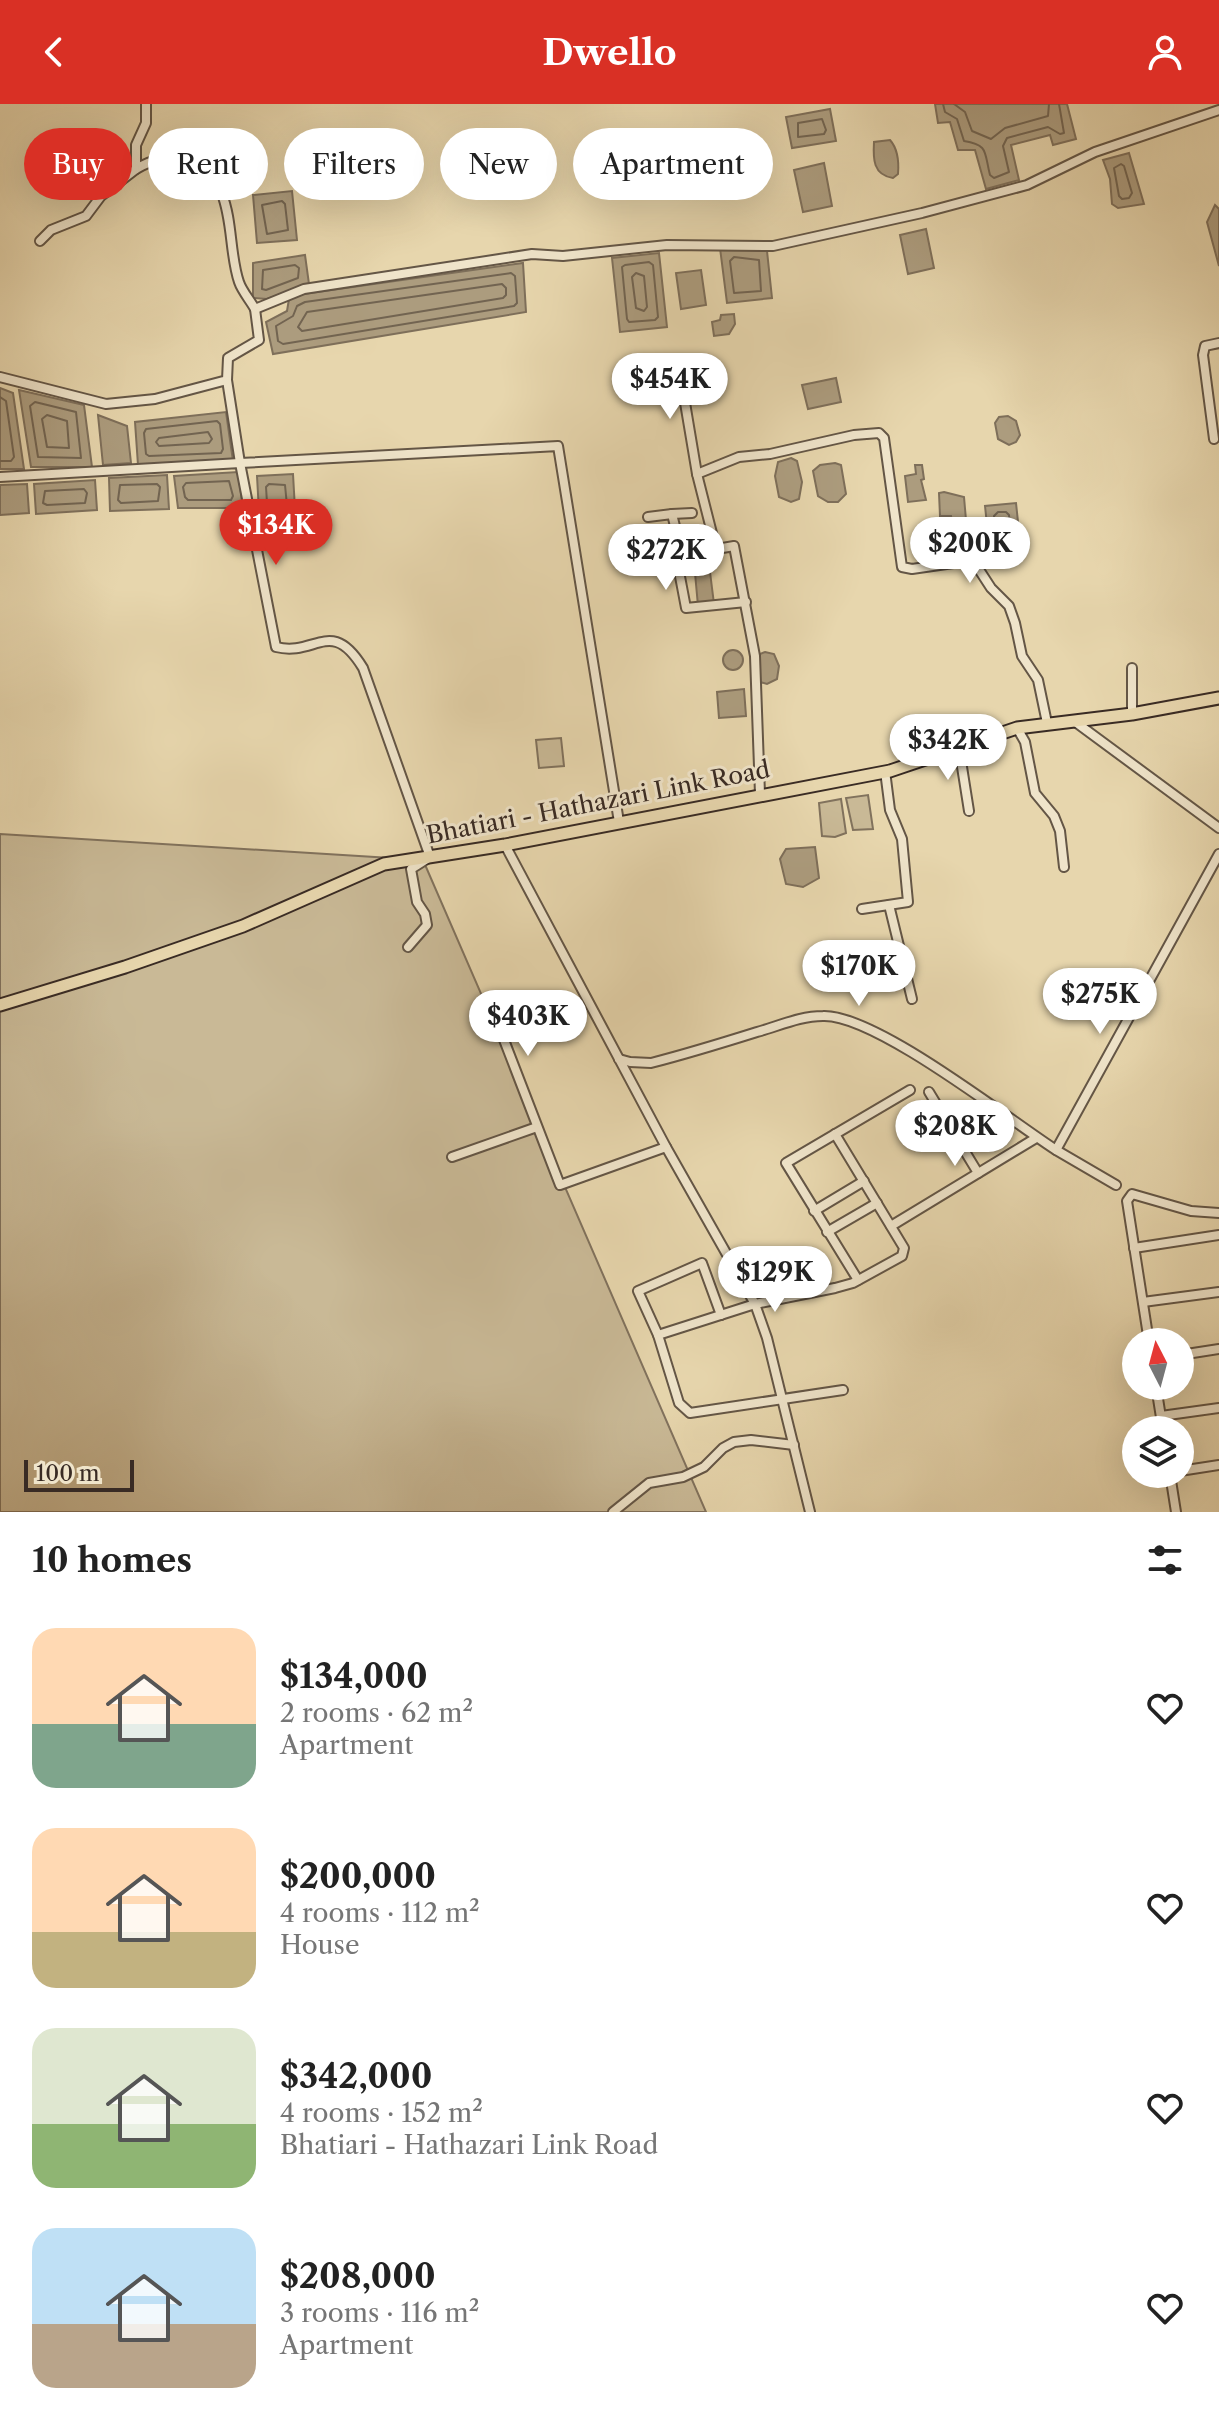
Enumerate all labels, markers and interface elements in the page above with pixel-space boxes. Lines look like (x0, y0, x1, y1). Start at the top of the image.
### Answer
icon: back (32, 30, 76, 74)
text: Dwello (542, 30, 677, 74)
icon: person (1143, 30, 1187, 74)
chip: Buy (24, 128, 132, 200)
chip: Rent (148, 128, 268, 200)
chip: Filters (284, 128, 424, 200)
chip: New (440, 128, 557, 200)
chip: Apartment (573, 128, 773, 200)
pin: $454K (614, 353, 726, 421)
text: $454K (630, 363, 710, 395)
pin: $134K (220, 499, 332, 567)
text: $134K (237, 509, 315, 541)
pin: $200K (914, 517, 1026, 585)
pin: $272K (610, 524, 722, 592)
text: $200K (928, 527, 1012, 559)
text: $272K (626, 534, 706, 566)
pin: $342K (892, 714, 1004, 782)
text: $342K (908, 724, 988, 756)
street label: Bhatiari - Hathazari Link Road (424, 754, 773, 850)
pin: $170K (803, 940, 915, 1008)
text: $170K (820, 950, 898, 982)
pin: $275K (1044, 968, 1156, 1036)
text: $275K (1061, 978, 1139, 1010)
pin: $403K (472, 990, 584, 1058)
text: $403K (487, 1000, 569, 1032)
pin: $208K (899, 1100, 1011, 1168)
text: $208K (913, 1110, 997, 1142)
pin: $129K (719, 1246, 831, 1314)
text: $129K (736, 1256, 814, 1288)
north arrow (1122, 1328, 1194, 1400)
map controls (1122, 1328, 1194, 1488)
button: layers (1122, 1416, 1194, 1488)
scale bar (24, 1456, 134, 1492)
text: 100 m (36, 1460, 99, 1487)
icon: filters (1143, 1538, 1187, 1582)
text: 10 homes (32, 1539, 192, 1581)
text: $134,000 (280, 1655, 428, 1697)
icon: home (96, 1660, 192, 1756)
icon: heart (1143, 1686, 1187, 1730)
text: 2 rooms · 62 m² (280, 1697, 473, 1729)
text: Apartment (280, 1729, 413, 1761)
text: $200,000 (280, 1855, 436, 1897)
icon: home (96, 1860, 192, 1956)
icon: heart (1143, 1886, 1187, 1930)
text: 4 rooms · 112 m² (280, 1897, 480, 1929)
text: House (280, 1929, 360, 1961)
text: $342,000 (280, 2055, 432, 2097)
icon: home (96, 2060, 192, 2156)
icon: heart (1143, 2086, 1187, 2130)
text: 4 rooms · 152 m² (280, 2097, 483, 2129)
text: Bhatiari - Hathazari Link Road (280, 2129, 658, 2161)
text: $208,000 (280, 2255, 436, 2297)
icon: home (96, 2260, 192, 2356)
icon: heart (1143, 2286, 1187, 2330)
text: 3 rooms · 116 m² (280, 2297, 479, 2329)
text: Apartment (280, 2329, 413, 2361)

